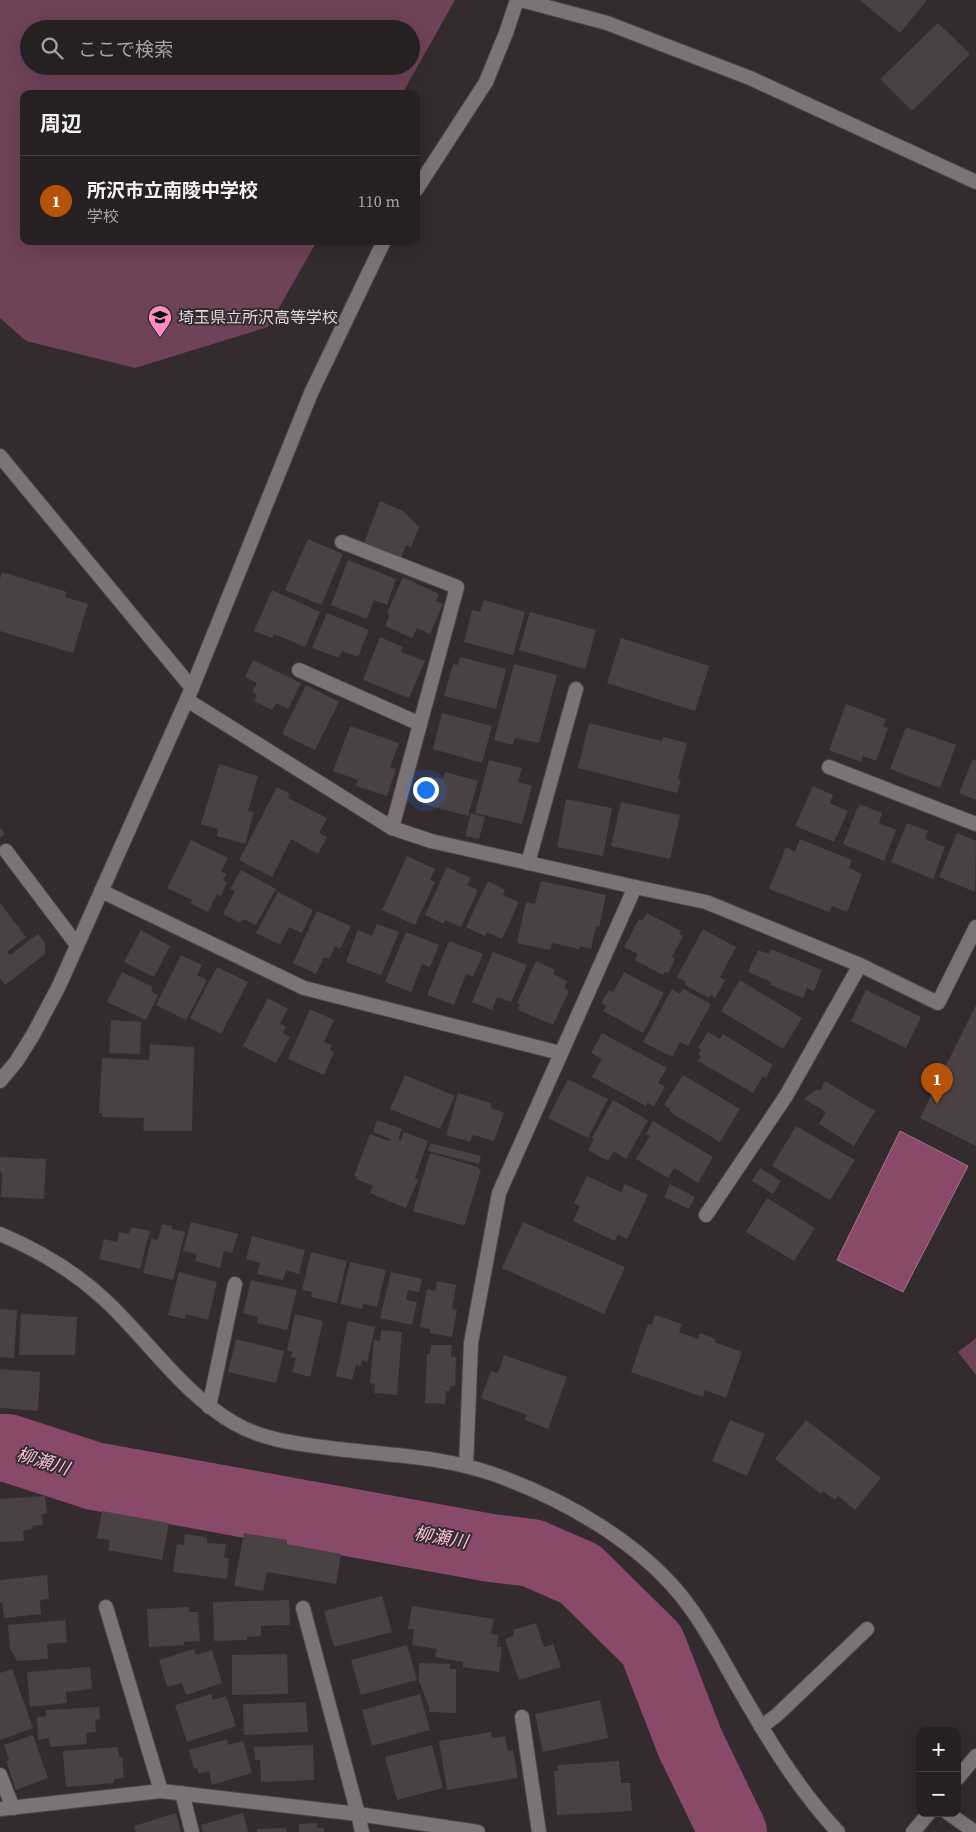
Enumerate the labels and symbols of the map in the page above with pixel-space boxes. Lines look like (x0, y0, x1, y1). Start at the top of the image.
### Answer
school or university icon: 埼玉県立所沢高等学校 (147, 304, 173, 338)
place label: 埼玉県立所沢高等学校 (178, 306, 338, 328)
your location (413, 777, 439, 803)
pin: 1 (921, 1063, 953, 1104)
water label: 柳瀬川 (14, 1441, 74, 1481)
water label: 柳瀬川 (412, 1520, 472, 1554)

